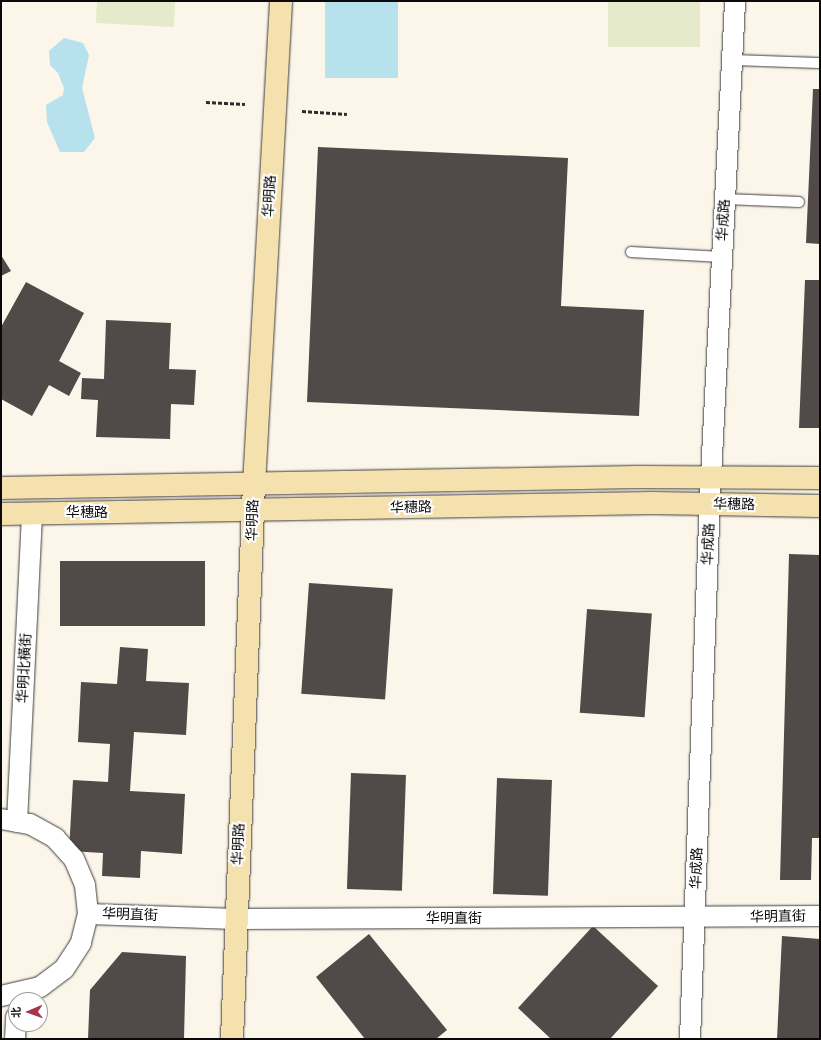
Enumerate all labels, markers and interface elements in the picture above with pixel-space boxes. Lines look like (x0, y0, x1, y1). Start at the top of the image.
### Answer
street label: 华明路 (261, 175, 279, 217)
street label: 华成路 (715, 199, 733, 241)
street label: 华穗路 (713, 496, 755, 514)
street label: 华明路 (244, 499, 262, 541)
street label: 华穗路 (390, 499, 432, 517)
street label: 华穗路 (66, 505, 108, 521)
street label: 华成路 (700, 523, 718, 565)
street label: 华明北橫街 (15, 633, 35, 703)
street label: 华明路 (230, 823, 248, 865)
street label: 华成路 (688, 847, 706, 889)
street label: 华明直街 (102, 906, 158, 924)
street label: 华明直街 (750, 908, 806, 926)
street label: 华明直街 (426, 911, 482, 927)
north arrow (8, 992, 48, 1032)
text: 北 (8, 1007, 25, 1018)

